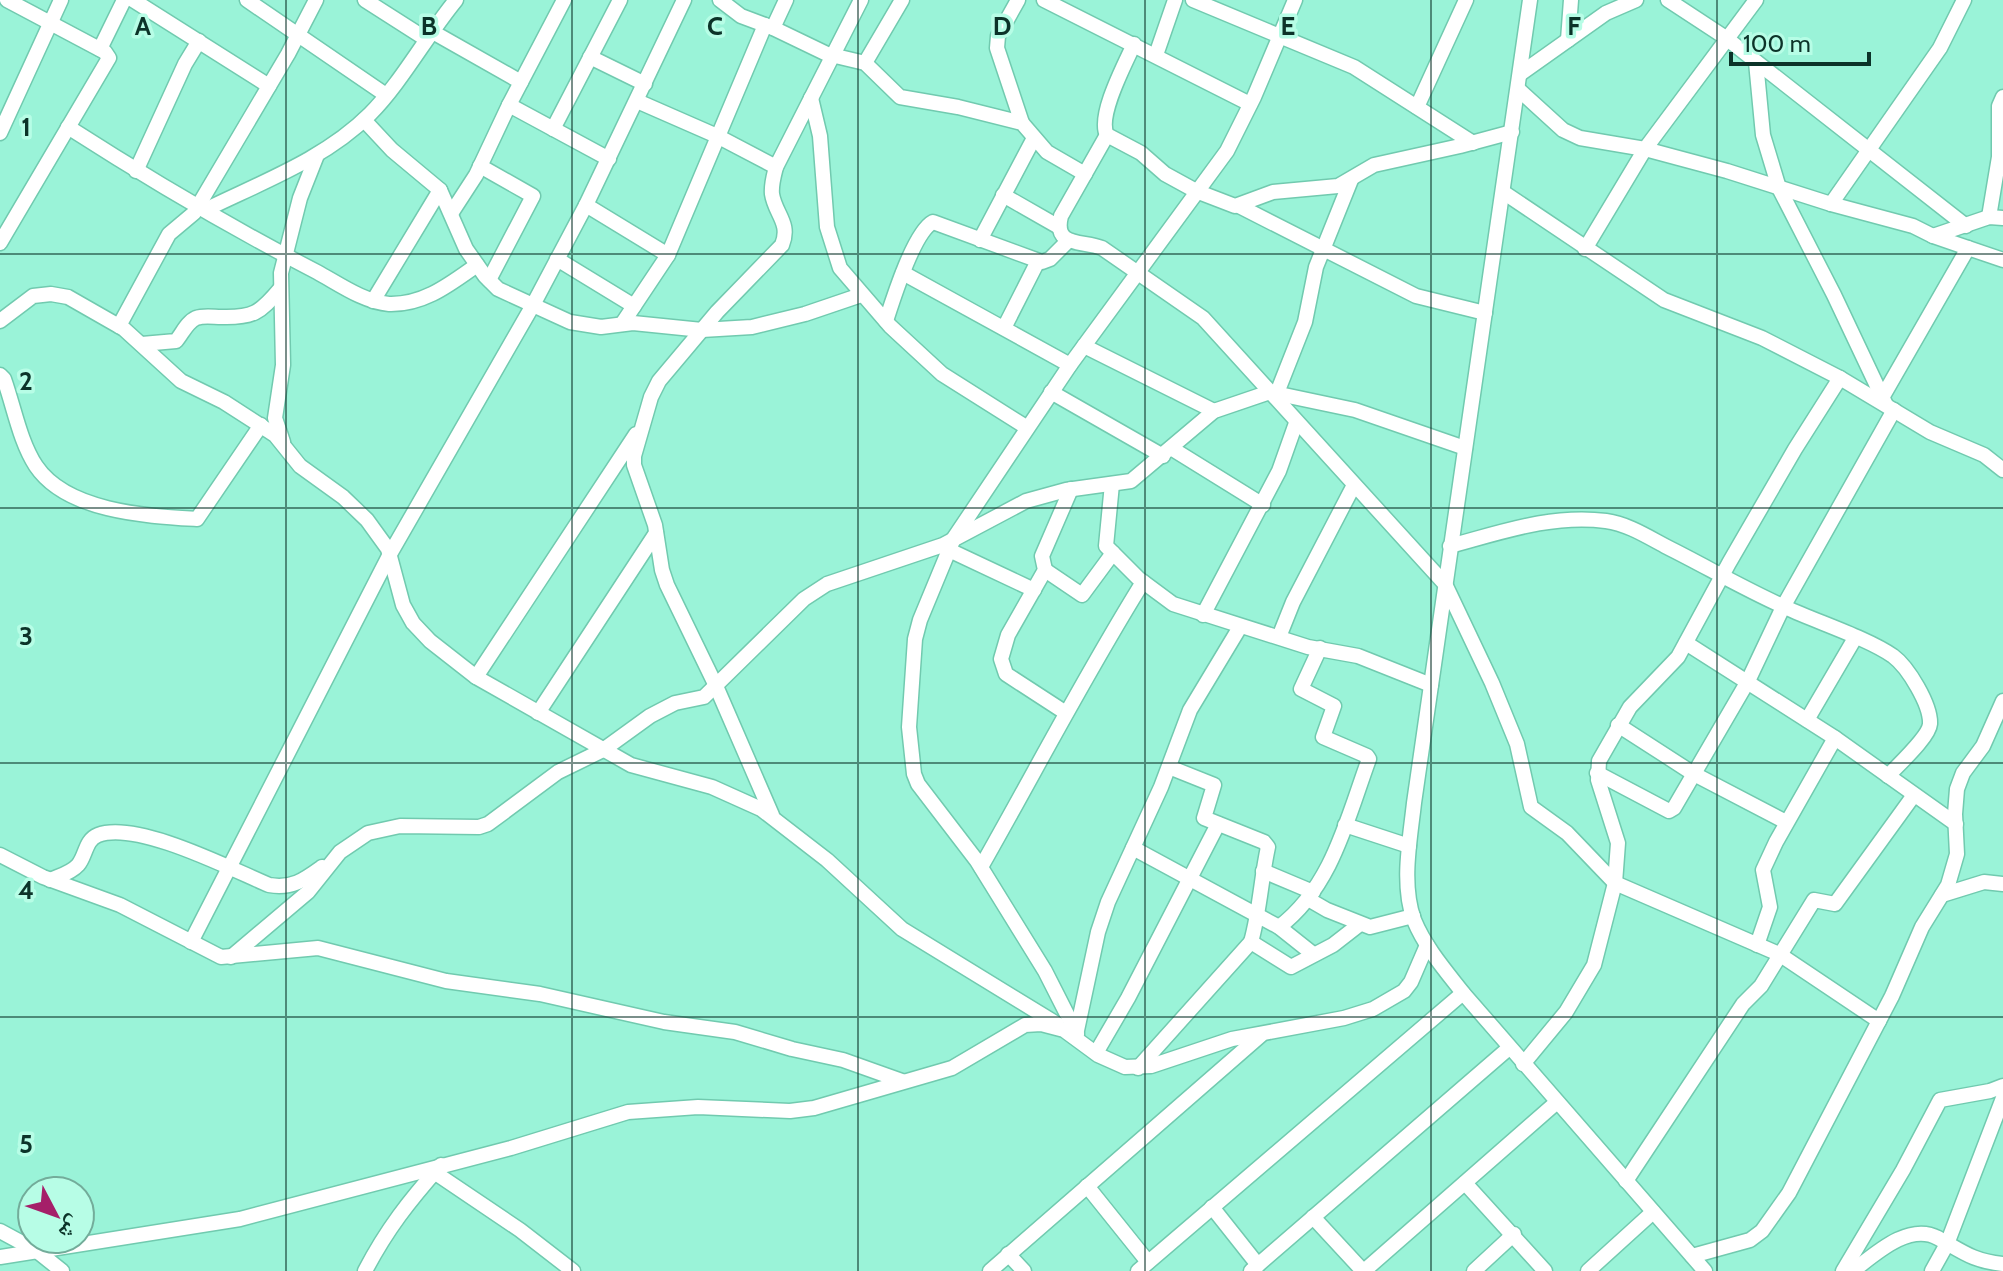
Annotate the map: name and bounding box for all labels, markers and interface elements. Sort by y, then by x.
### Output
text: A [135,10,152,42]
text: B [421,10,437,42]
text: C [707,10,723,42]
text: D [993,10,1011,42]
text: E [1281,10,1295,42]
text: F [1567,10,1581,42]
scale bar [1731,16,1869,66]
text: 100 m [1743,29,1811,58]
text: 1 [21,111,31,143]
text: 2 [19,365,33,397]
text: 3 [19,620,33,652]
text: 4 [18,874,34,906]
text: 5 [19,1128,33,1160]
north arrow [16,1175,96,1255]
text: ش [53,1210,89,1245]

